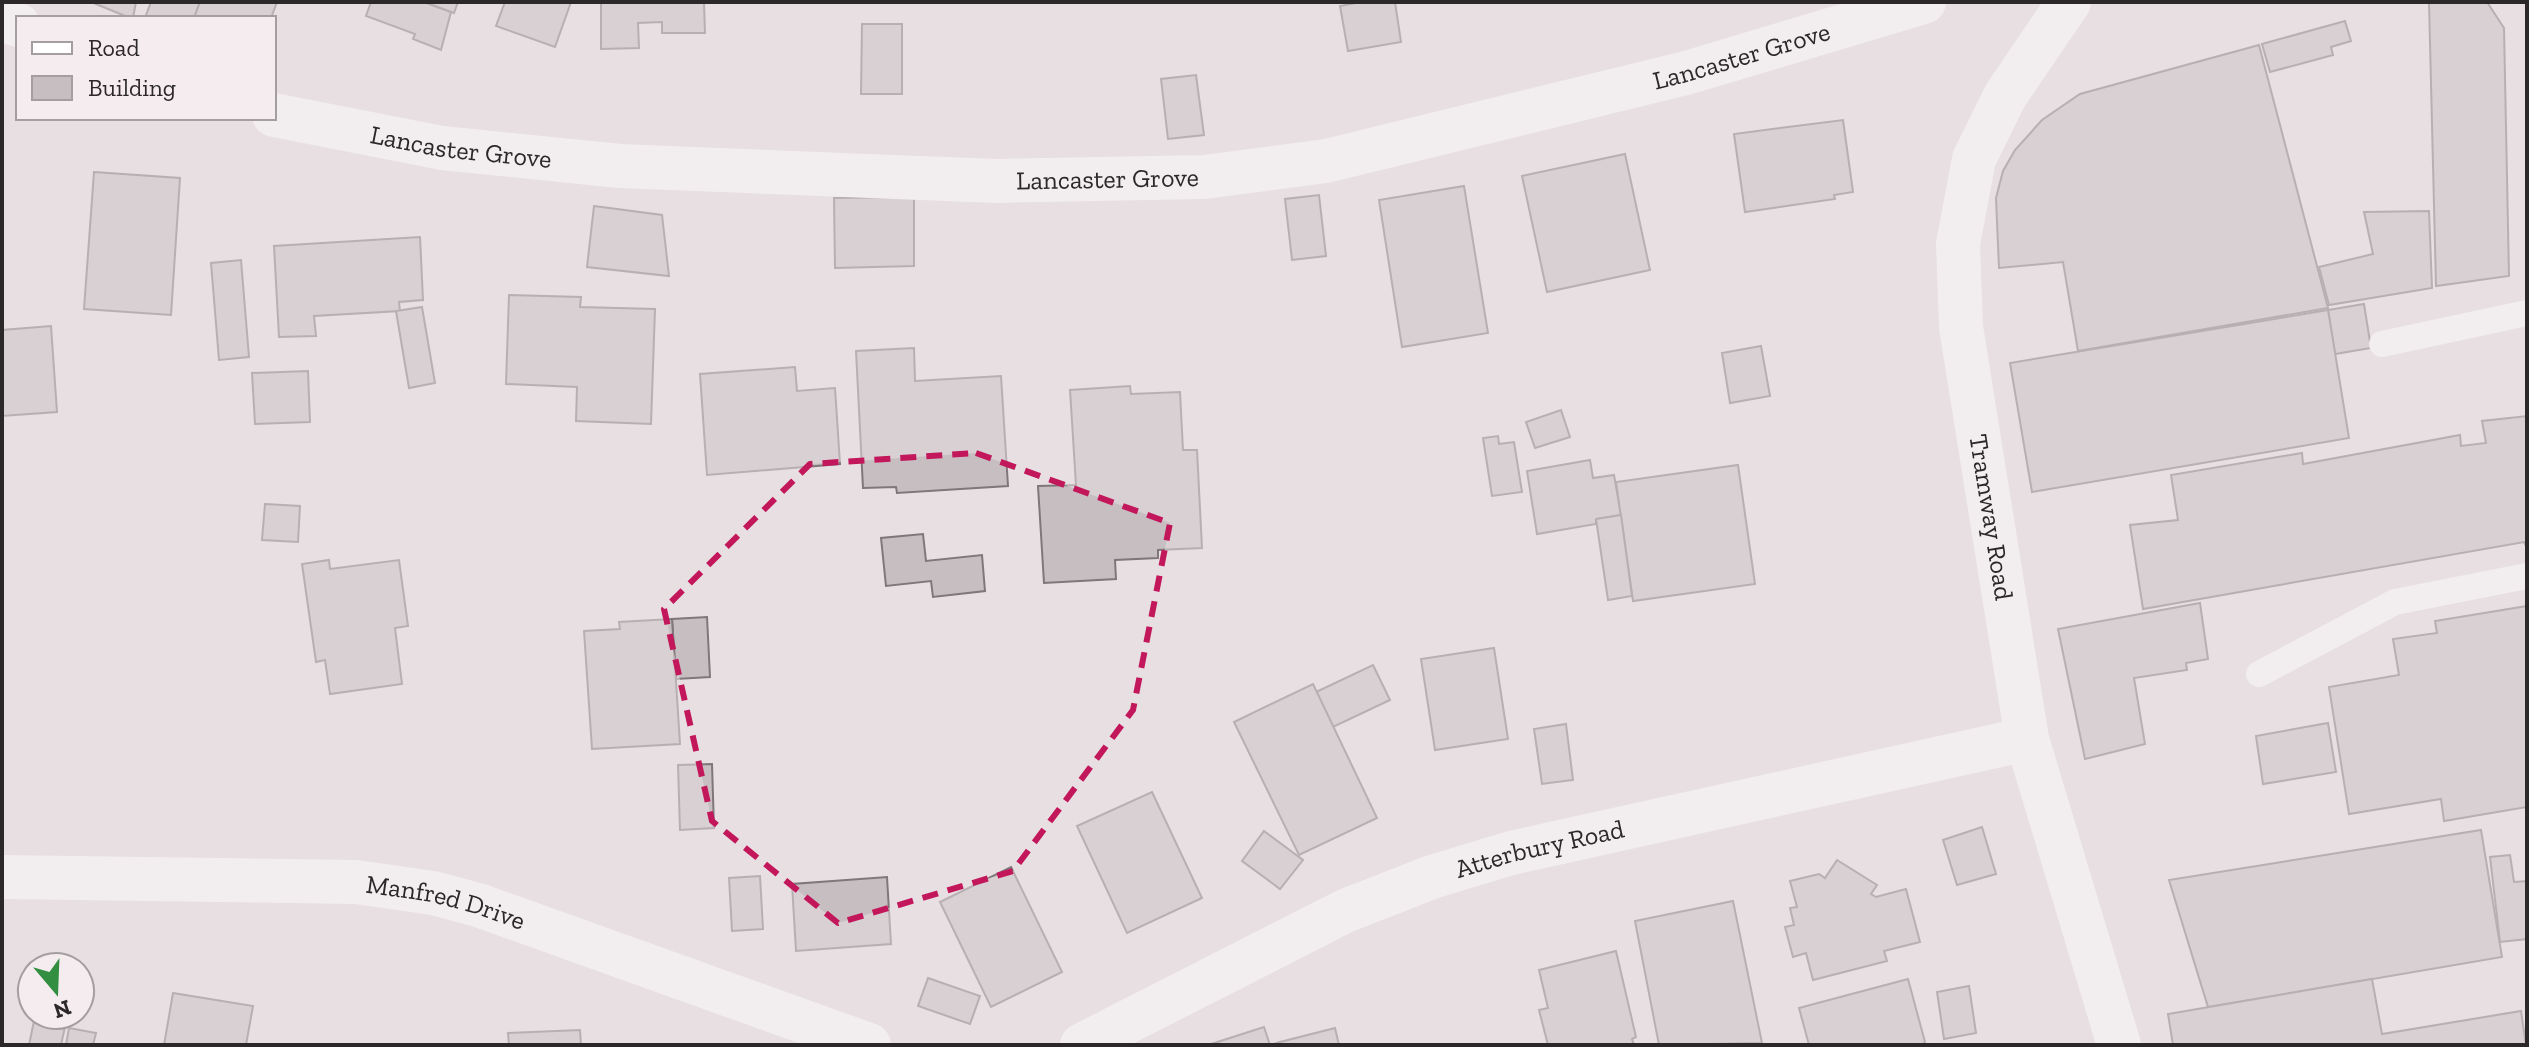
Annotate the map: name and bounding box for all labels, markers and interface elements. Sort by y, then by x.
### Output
street label: Lancaster Grove [1650,15,1834,96]
legend [16,16,276,120]
text: Road [88,33,140,62]
text: Building [88,73,176,102]
street label: Lancaster Grove [368,118,553,175]
street label: Lancaster Grove [1016,161,1199,197]
street label: Tramway Road [1962,432,2021,602]
street label: Atterbury Road [1451,812,1627,885]
street label: Manfred Drive [364,868,530,937]
north arrow [16,951,96,1031]
text: N [50,994,75,1025]

